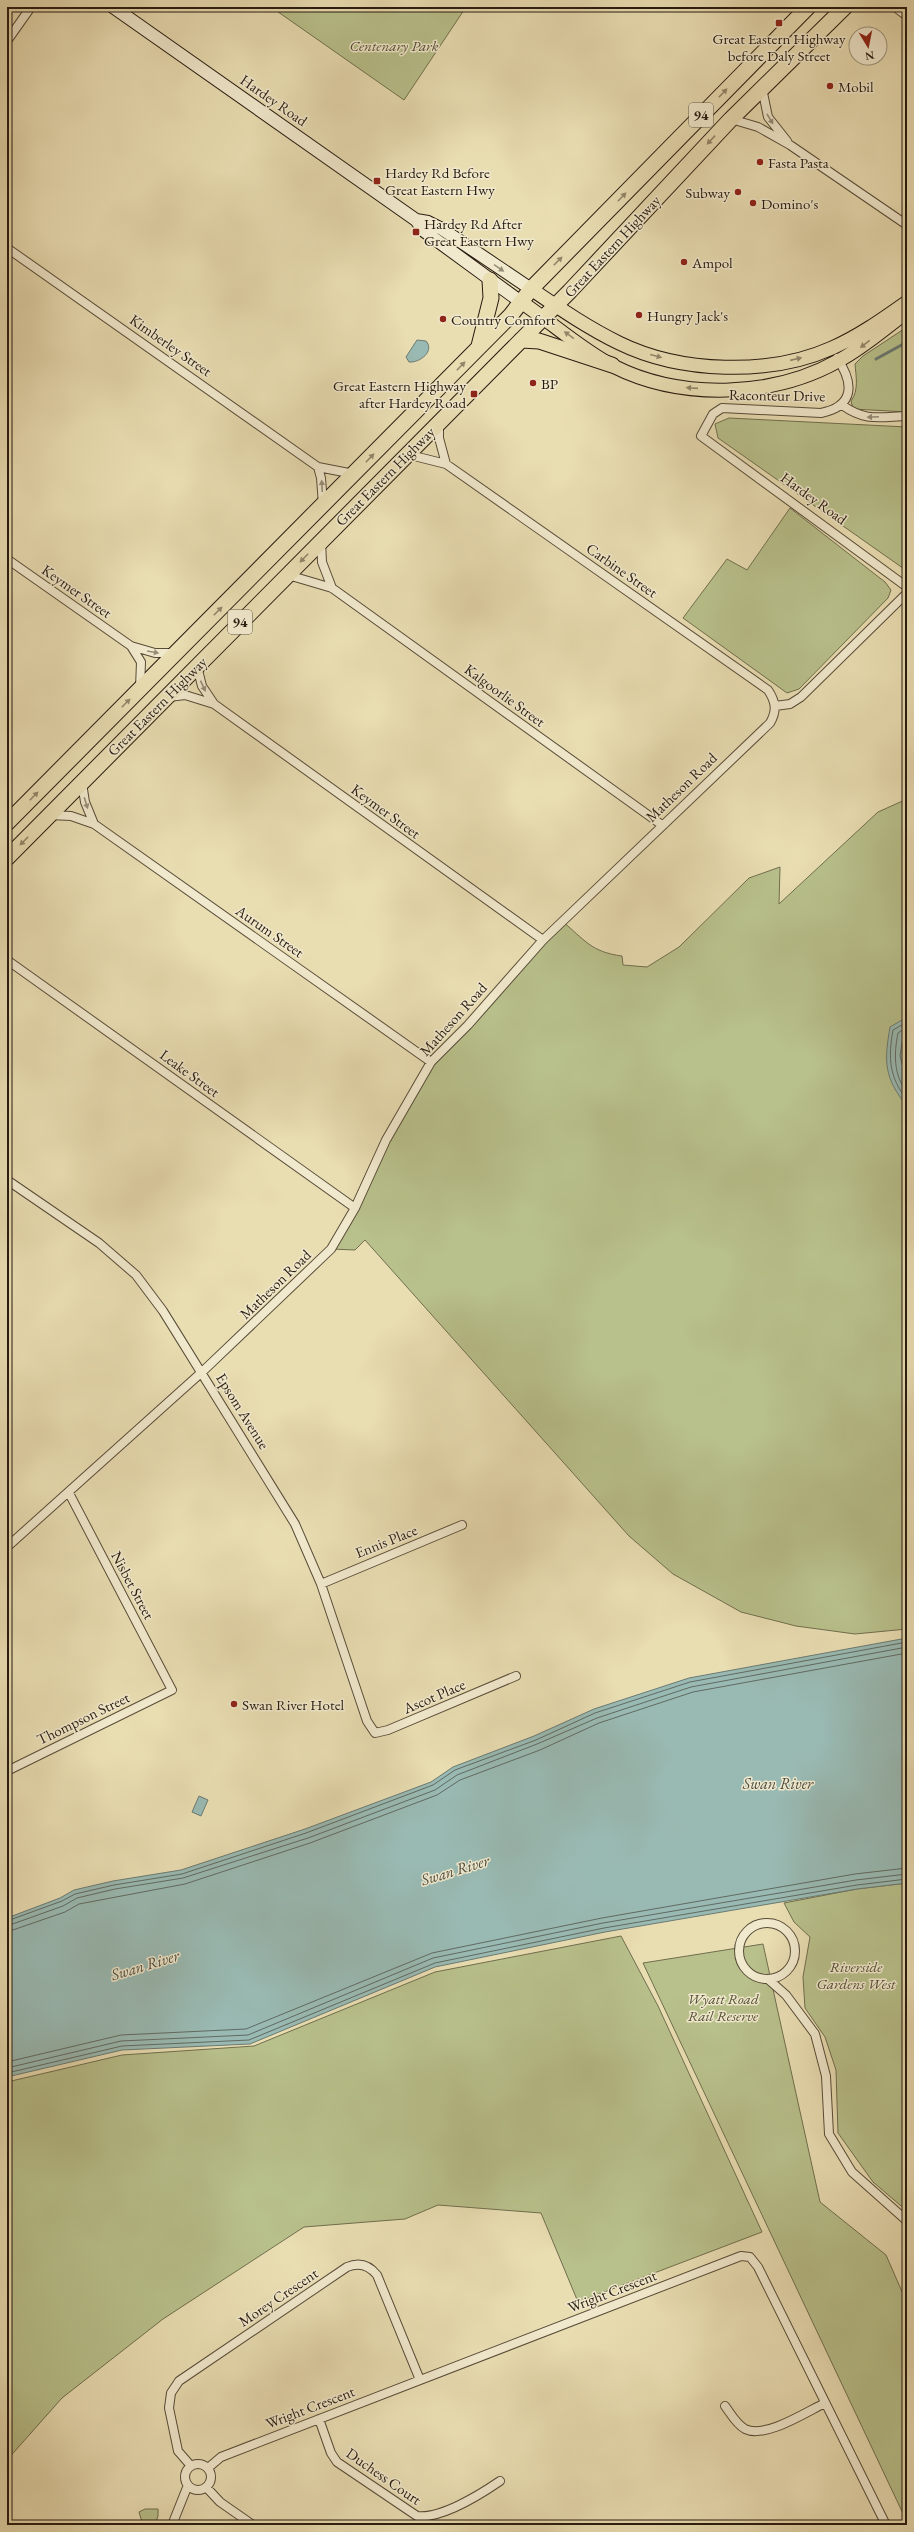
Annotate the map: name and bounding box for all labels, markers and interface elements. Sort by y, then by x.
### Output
marker: Great Eastern Highway before Daly Street [774,18,784,28]
north arrow [848,26,888,66]
place label: Great Eastern Highway before Daly Street [712,29,846,65]
park label: Centenary Park [349,36,439,55]
text: N [864,48,875,64]
street label: Hardey Road [237,70,312,130]
place label: Mobil [838,77,874,96]
marker: Mobil [825,81,835,91]
one-way arrow [718,88,728,98]
road number: 94 [689,103,713,127]
one-way arrow [767,113,774,125]
one-way arrow [707,135,716,145]
place label: Fasta Pasta [768,153,829,172]
marker: Fasta Pasta [755,157,765,167]
place label: Hardey Rd Before Great Eastern Hwy [385,163,495,199]
marker: Hardey Rd Before Great Eastern Hwy [372,176,382,186]
place label: Subway [685,183,730,202]
marker: Subway [733,187,743,197]
street label: Great Eastern Highway [560,191,665,301]
one-way arrow [618,192,627,202]
place label: Domino's [761,194,818,213]
marker: Domino's [748,198,758,208]
place label: Hardey Rd After Great Eastern Hwy [424,214,534,250]
marker: Hardey Rd After Great Eastern Hwy [411,227,421,237]
place label: Ampol [691,253,733,272]
one-way arrow [553,256,563,266]
marker: Ampol [679,257,689,267]
one-way arrow [494,264,504,272]
place label: Hungry Jack's [647,306,728,325]
street label: Kimberley Street [126,310,216,381]
place label: Country Comfort [451,310,556,329]
marker: Hungry Jack's [634,310,644,320]
marker: Country Comfort [438,314,448,324]
one-way arrow [564,331,574,339]
one-way arrow [859,339,870,348]
one-way arrow [651,353,663,359]
one-way arrow [790,356,802,362]
one-way arrow [456,361,466,371]
place label: BP [541,374,558,393]
place label: Great Eastern Highway after Hardey Road [333,376,466,412]
marker: BP [528,378,538,388]
one-way arrow [686,385,698,392]
street label: Raconteur Drive [729,385,825,405]
marker: Great Eastern Highway after Hardey Road [469,389,479,399]
one-way arrow [866,414,879,420]
street label: Great Eastern Highway [331,422,439,530]
one-way arrow [365,453,375,463]
street label: Hardey Road [777,468,851,529]
one-way arrow [318,480,325,492]
street label: Carbine Street [583,538,662,602]
one-way arrow [299,553,308,563]
street label: Keymer Street [38,560,116,622]
one-way arrow [213,606,223,616]
road number: 94 [228,610,252,634]
one-way arrow [147,649,159,655]
street label: Great Eastern Highway [103,652,211,760]
street label: Kalgoorlie Street [461,659,549,731]
one-way arrow [200,680,206,692]
one-way arrow [121,698,131,708]
street label: Matheson Road [641,748,721,826]
street label: Keymer Street [348,779,425,843]
one-way arrow [29,791,39,801]
one-way arrow [83,798,89,810]
one-way arrow [19,836,29,846]
street label: Aurum Street [231,900,308,962]
street label: Matheson Road [415,978,491,1060]
street label: Leake Street [156,1045,224,1101]
street label: Matheson Road [235,1245,315,1323]
street label: Epsom Avenue [212,1369,274,1453]
street label: Ennis Place [352,1520,420,1562]
street label: Nisbet Street [107,1548,159,1623]
street label: Ascot Place [399,1674,468,1718]
street label: Thompson Street [34,1687,133,1749]
place label: Swan River Hotel [242,1695,344,1714]
marker: Swan River Hotel [229,1699,239,1709]
water label: Swan River [742,1773,814,1794]
water label: Swan River [417,1849,493,1891]
water label: Swan River [107,1944,183,1986]
park label: Riverside Gardens West [817,1957,896,1993]
park label: Wyatt Road Rail Reserve [687,1989,759,2025]
street label: Morey Crescent [235,2263,322,2331]
street label: Wright Crescent [565,2265,659,2317]
street label: Wright Crescent [263,2381,357,2433]
street label: Duchess Court [343,2443,425,2509]

